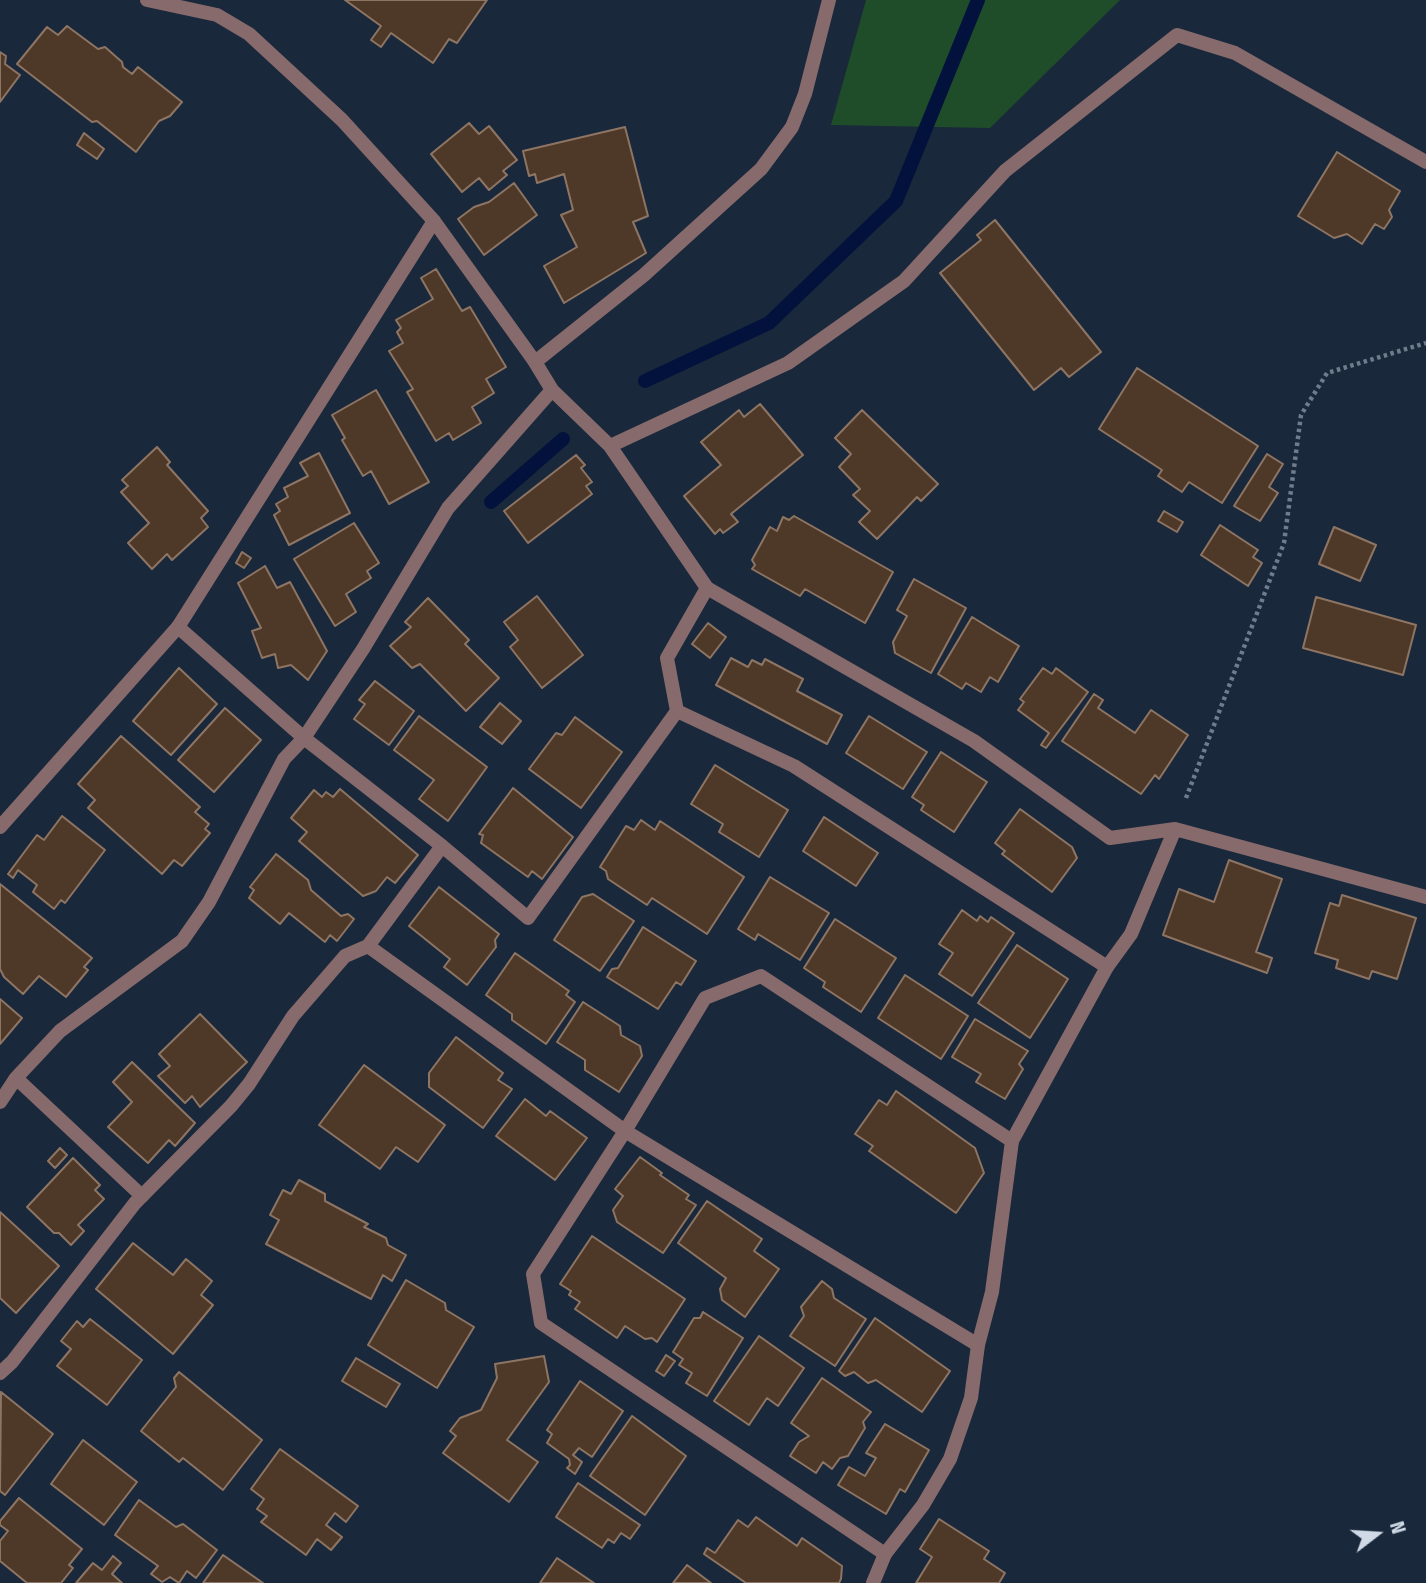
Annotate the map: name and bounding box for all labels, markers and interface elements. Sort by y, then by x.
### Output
north arrow [1342,1499,1412,1569]
text: N [1385,1519,1410,1537]

